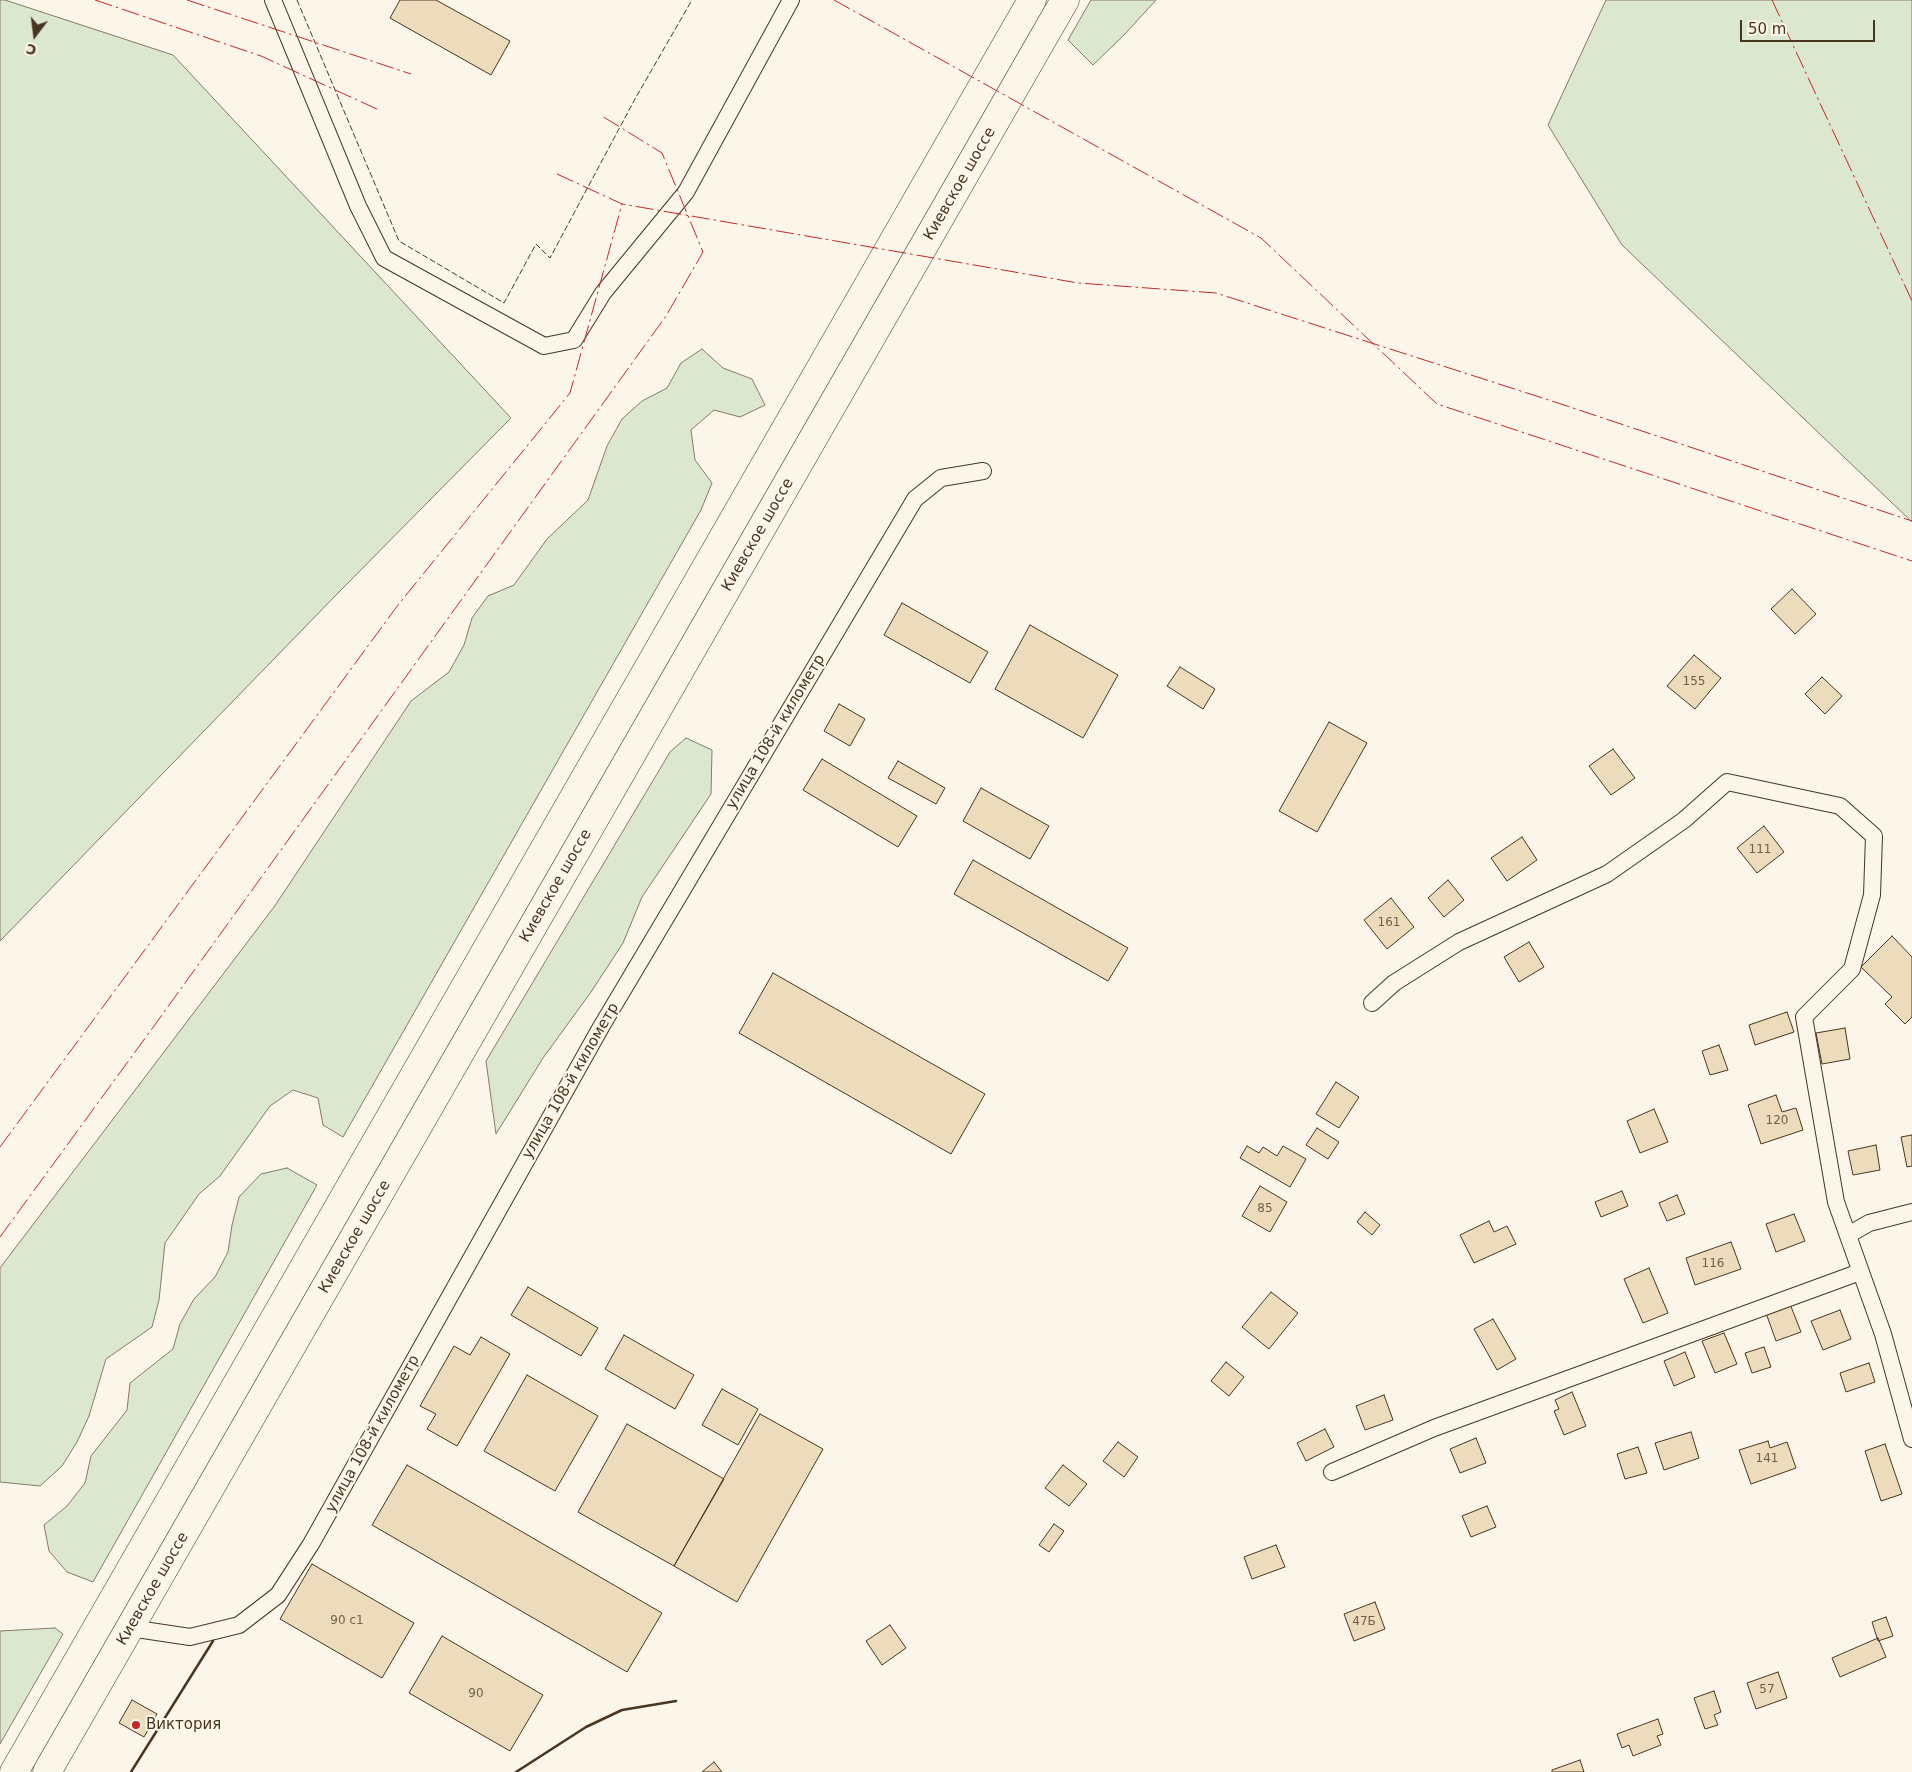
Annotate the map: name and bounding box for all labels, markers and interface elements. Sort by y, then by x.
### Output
north arrow [10,10,60,60]
scale bar [1742,10,1877,42]
text: 50 m [1748,20,1786,38]
text: С [24,40,38,59]
street label: Киевское шоссе [920,124,1000,244]
street label: Киевское шоссе [718,475,798,595]
street label: улица 108-й километр [723,651,829,813]
house number: 155 [1683,675,1705,689]
street label: Киевское шоссе [516,826,596,946]
house number: 111 [1749,843,1771,857]
house number: 161 [1378,916,1400,930]
street label: улица 108-й километр [519,1000,623,1162]
house number: 120 [1766,1114,1788,1128]
street label: Киевское шоссе [315,1177,395,1297]
house number: 85 [1257,1202,1273,1216]
house number: 116 [1702,1257,1724,1271]
street label: улица 108-й километр [322,1352,424,1516]
house number: 141 [1756,1452,1778,1466]
street label: Киевское шоссе [113,1529,193,1649]
house number: 90 с1 [330,1614,364,1628]
house number: 47Б [1352,1615,1376,1629]
house number: 57 [1759,1683,1775,1697]
house number: 90 [468,1687,484,1701]
place label: Виктория [146,1716,221,1734]
marker: Виктория [130,1719,142,1731]

